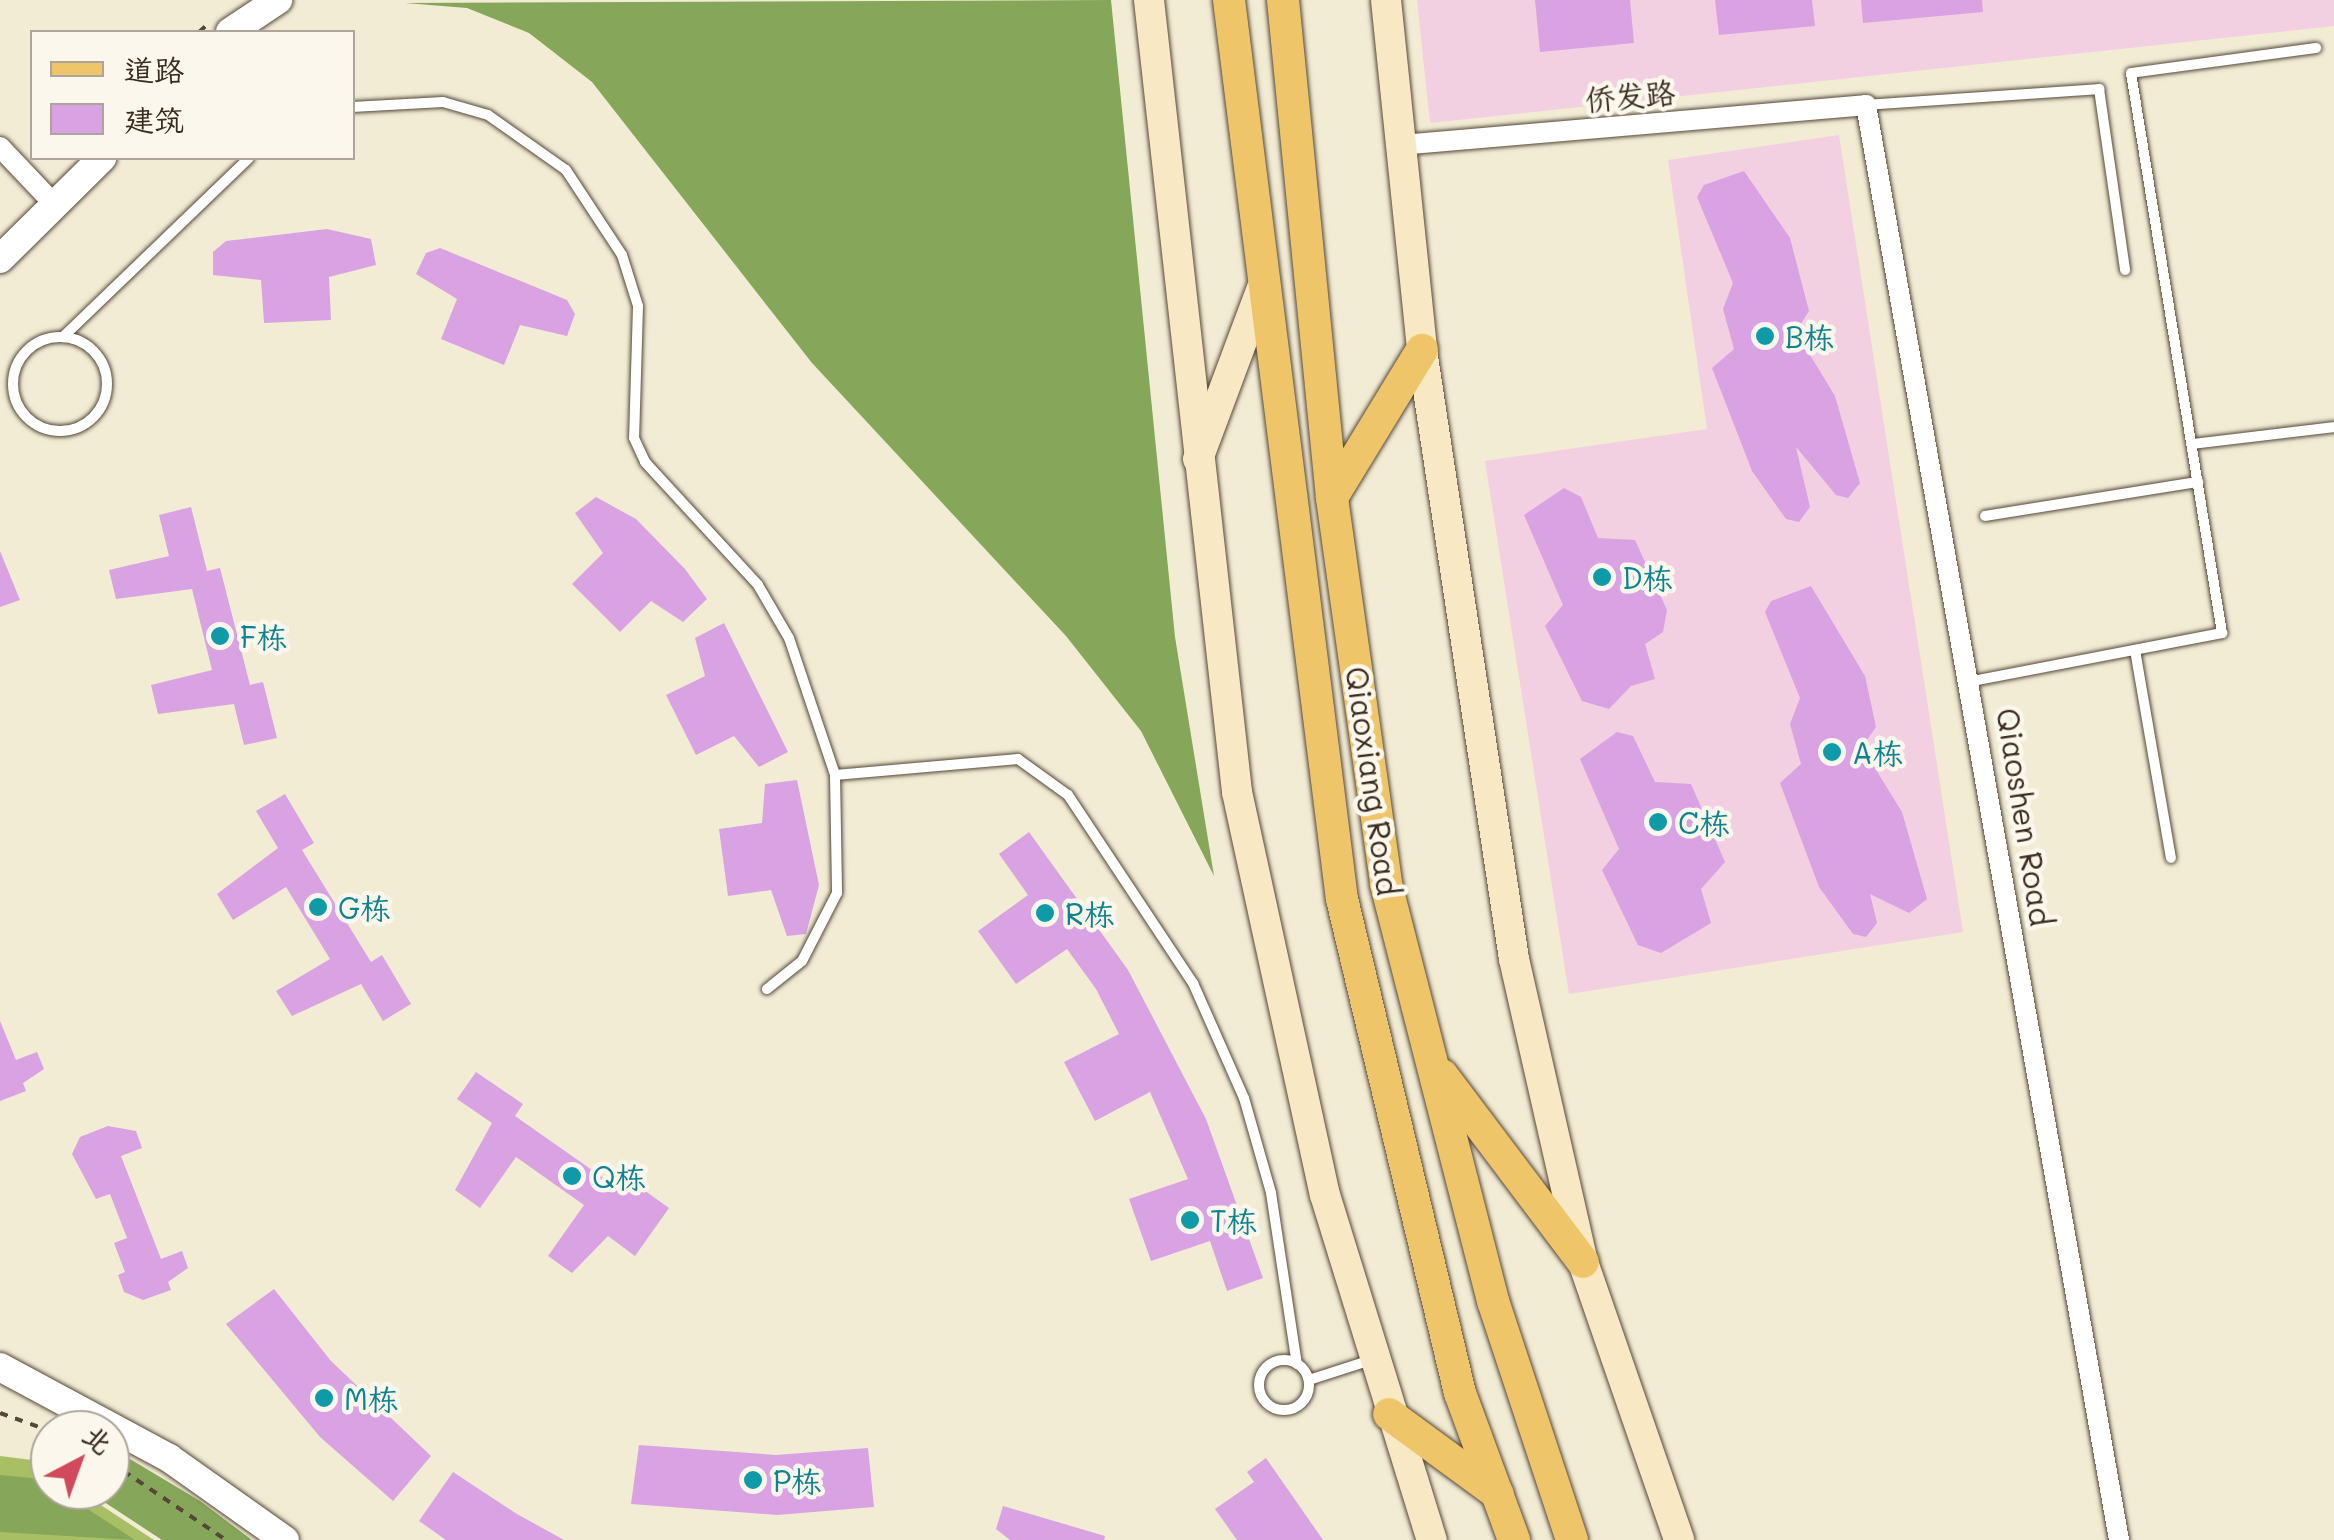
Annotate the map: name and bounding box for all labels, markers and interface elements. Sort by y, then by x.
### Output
legend [30,30,355,160]
text: 道路 [124,49,184,89]
street label: 侨发路 [1584,73,1676,117]
text: 建筑 [124,99,184,139]
place label: B栋 [1785,318,1834,354]
marker: B栋 [1754,325,1776,347]
place label: D栋 [1622,559,1673,595]
marker: D栋 [1591,566,1613,588]
place label: F栋 [240,618,287,654]
marker: F栋 [209,625,231,647]
street label: Qiaoxiang Road [1339,664,1407,898]
street label: Qiaoshen Road [1990,705,2060,929]
place label: A栋 [1852,734,1903,770]
marker: A栋 [1821,741,1843,763]
place label: C栋 [1678,804,1729,840]
marker: C栋 [1647,811,1669,833]
place label: G栋 [338,889,390,925]
place label: R栋 [1065,895,1114,931]
marker: G栋 [307,896,329,918]
marker: R栋 [1034,902,1056,924]
place label: Q栋 [592,1158,645,1194]
marker: Q栋 [561,1165,583,1187]
place label: T栋 [1210,1202,1257,1238]
marker: T栋 [1179,1209,1201,1231]
place label: M栋 [344,1380,398,1416]
marker: M栋 [313,1387,335,1409]
north arrow [30,1410,130,1510]
text: 北 [76,1416,121,1462]
place label: P栋 [773,1462,821,1498]
marker: P栋 [742,1469,764,1491]

